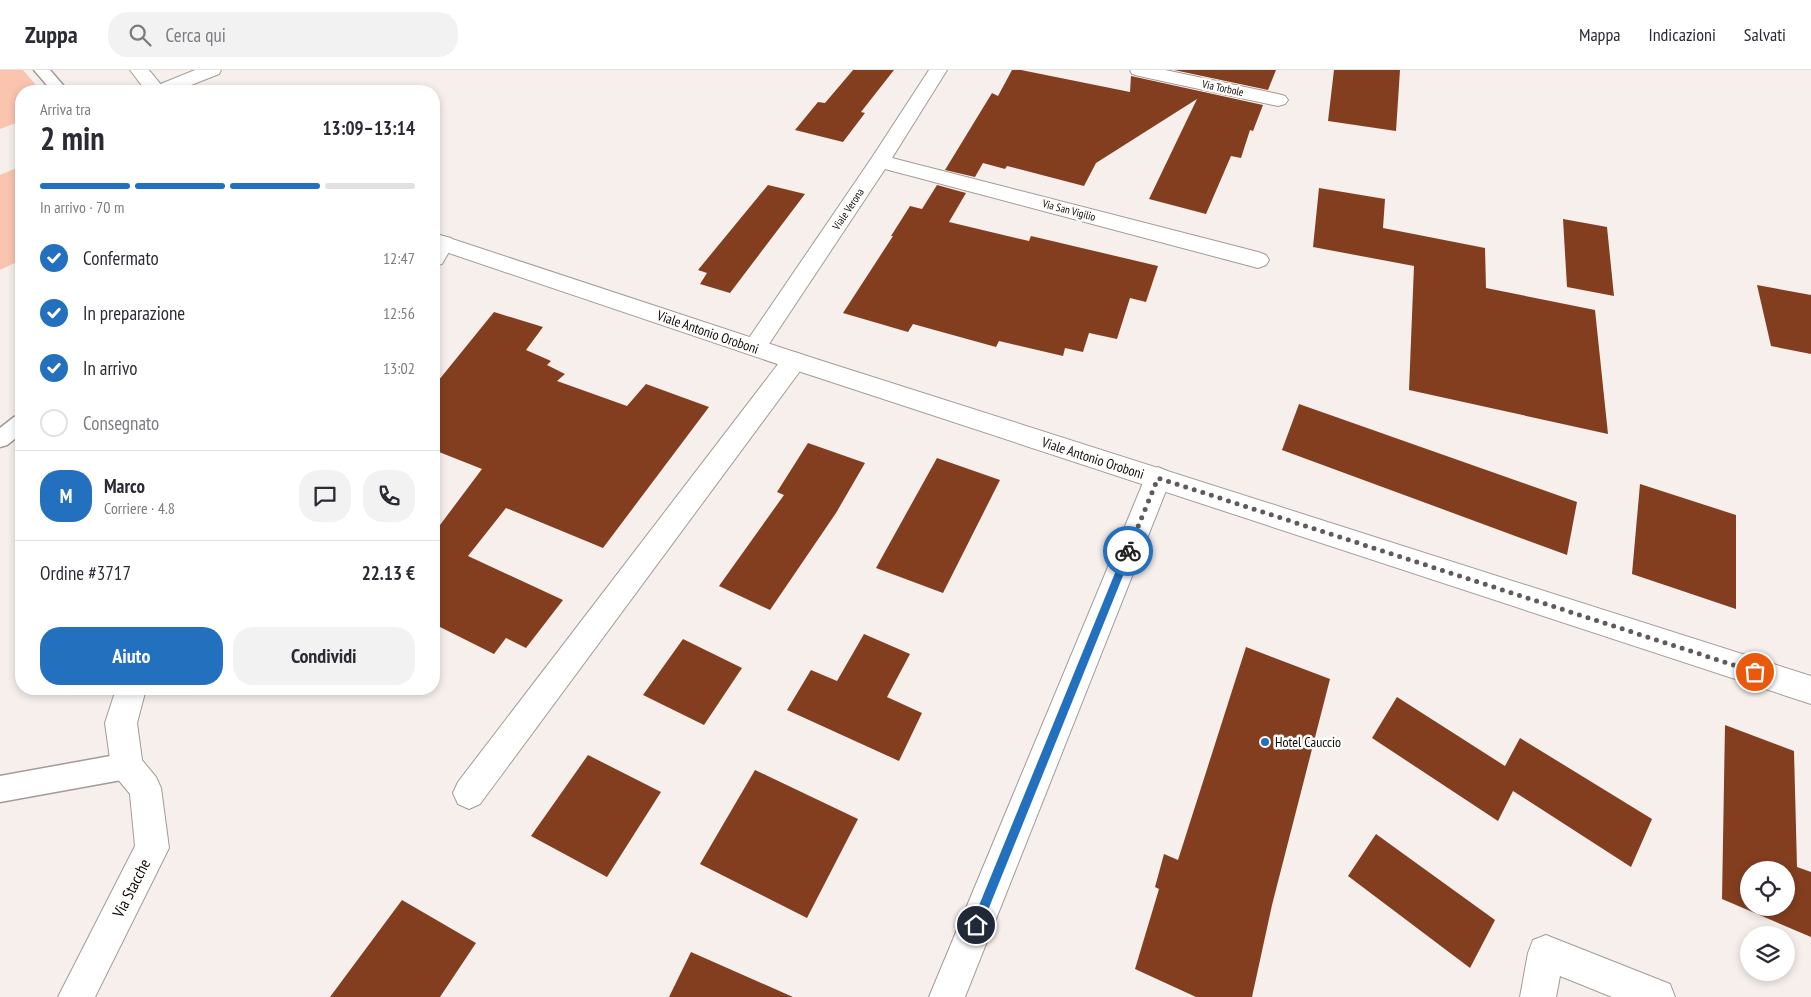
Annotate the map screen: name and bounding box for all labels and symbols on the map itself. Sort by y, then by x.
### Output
street label: Via Torbole [1200,77,1245,99]
street label: Viale Verona [828,186,867,233]
street label: Via San Vigilio [1040,196,1097,224]
street label: Viale Antonio Oroboni [654,306,761,358]
street label: Viale Antonio Oroboni [1039,433,1146,483]
courier [1103,526,1153,576]
pin [1734,651,1776,693]
place label: Hotel Cauccio [1275,733,1341,751]
marker: Hotel Cauccio [1259,736,1271,748]
street label: Via Stacche [107,855,154,922]
pin [955,904,997,946]

